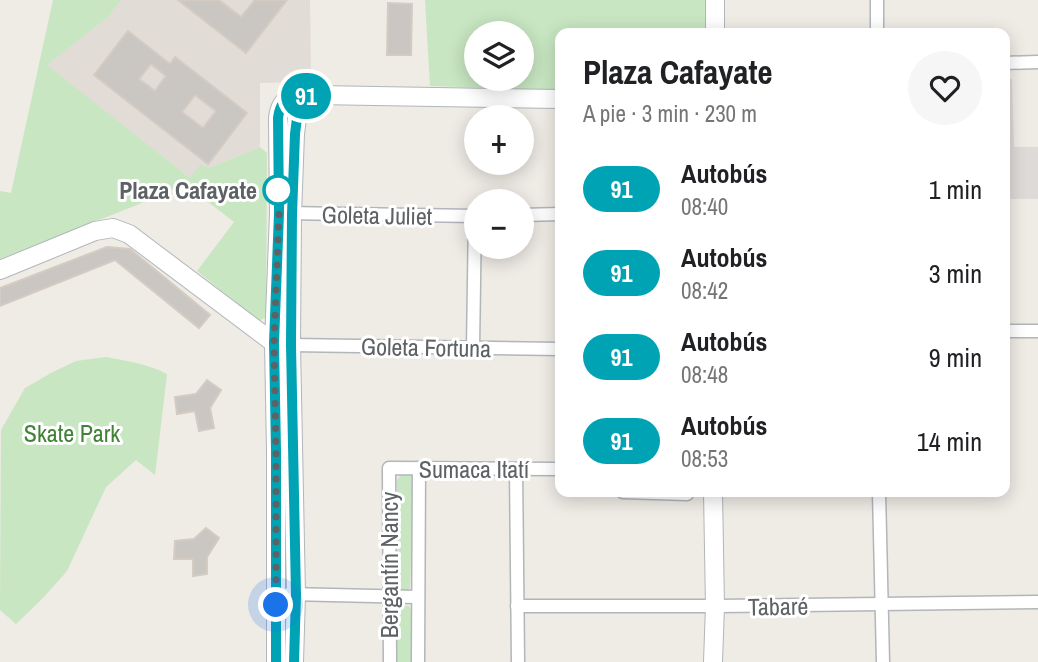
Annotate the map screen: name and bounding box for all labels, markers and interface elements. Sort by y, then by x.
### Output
map controls [464,21,534,259]
button: layers [464,21,534,91]
text: Plaza Cafayate [583,50,773,94]
button: heart [908,51,982,125]
line badge: 91 [274,73,338,119]
text: 91 [295,80,317,112]
text: A pie · 3 min · 230 m [583,98,757,129]
button: + [464,105,534,175]
text: Autobús [681,156,767,191]
text: 1 min [929,172,982,207]
text: 91 [611,173,632,205]
place label: Plaza Cafayate [119,174,257,206]
marker: Plaza Cafayate [263,175,293,205]
button: − [464,189,534,259]
text: 08:40 [681,191,728,222]
street label: Goleta Juliet [321,198,433,232]
text: Autobús [681,240,767,275]
text: 3 min [929,256,982,291]
text: 91 [611,257,632,289]
text: 08:42 [681,275,728,306]
text: Autobús [681,324,767,359]
street label: Goleta Fortuna [361,330,491,364]
text: 9 min [929,340,982,375]
text: 91 [611,341,632,373]
text: 08:48 [681,359,728,390]
text: Autobús [681,408,767,443]
park label: Skate Park [24,417,120,449]
text: 14 min [917,424,982,459]
text: 91 [611,425,632,457]
text: 08:53 [681,443,728,474]
street label: Sumaca Itatí [419,453,530,485]
street label: Bergantín Nancy [373,492,405,638]
your location [258,587,293,622]
street label: Tabaré [747,589,809,623]

